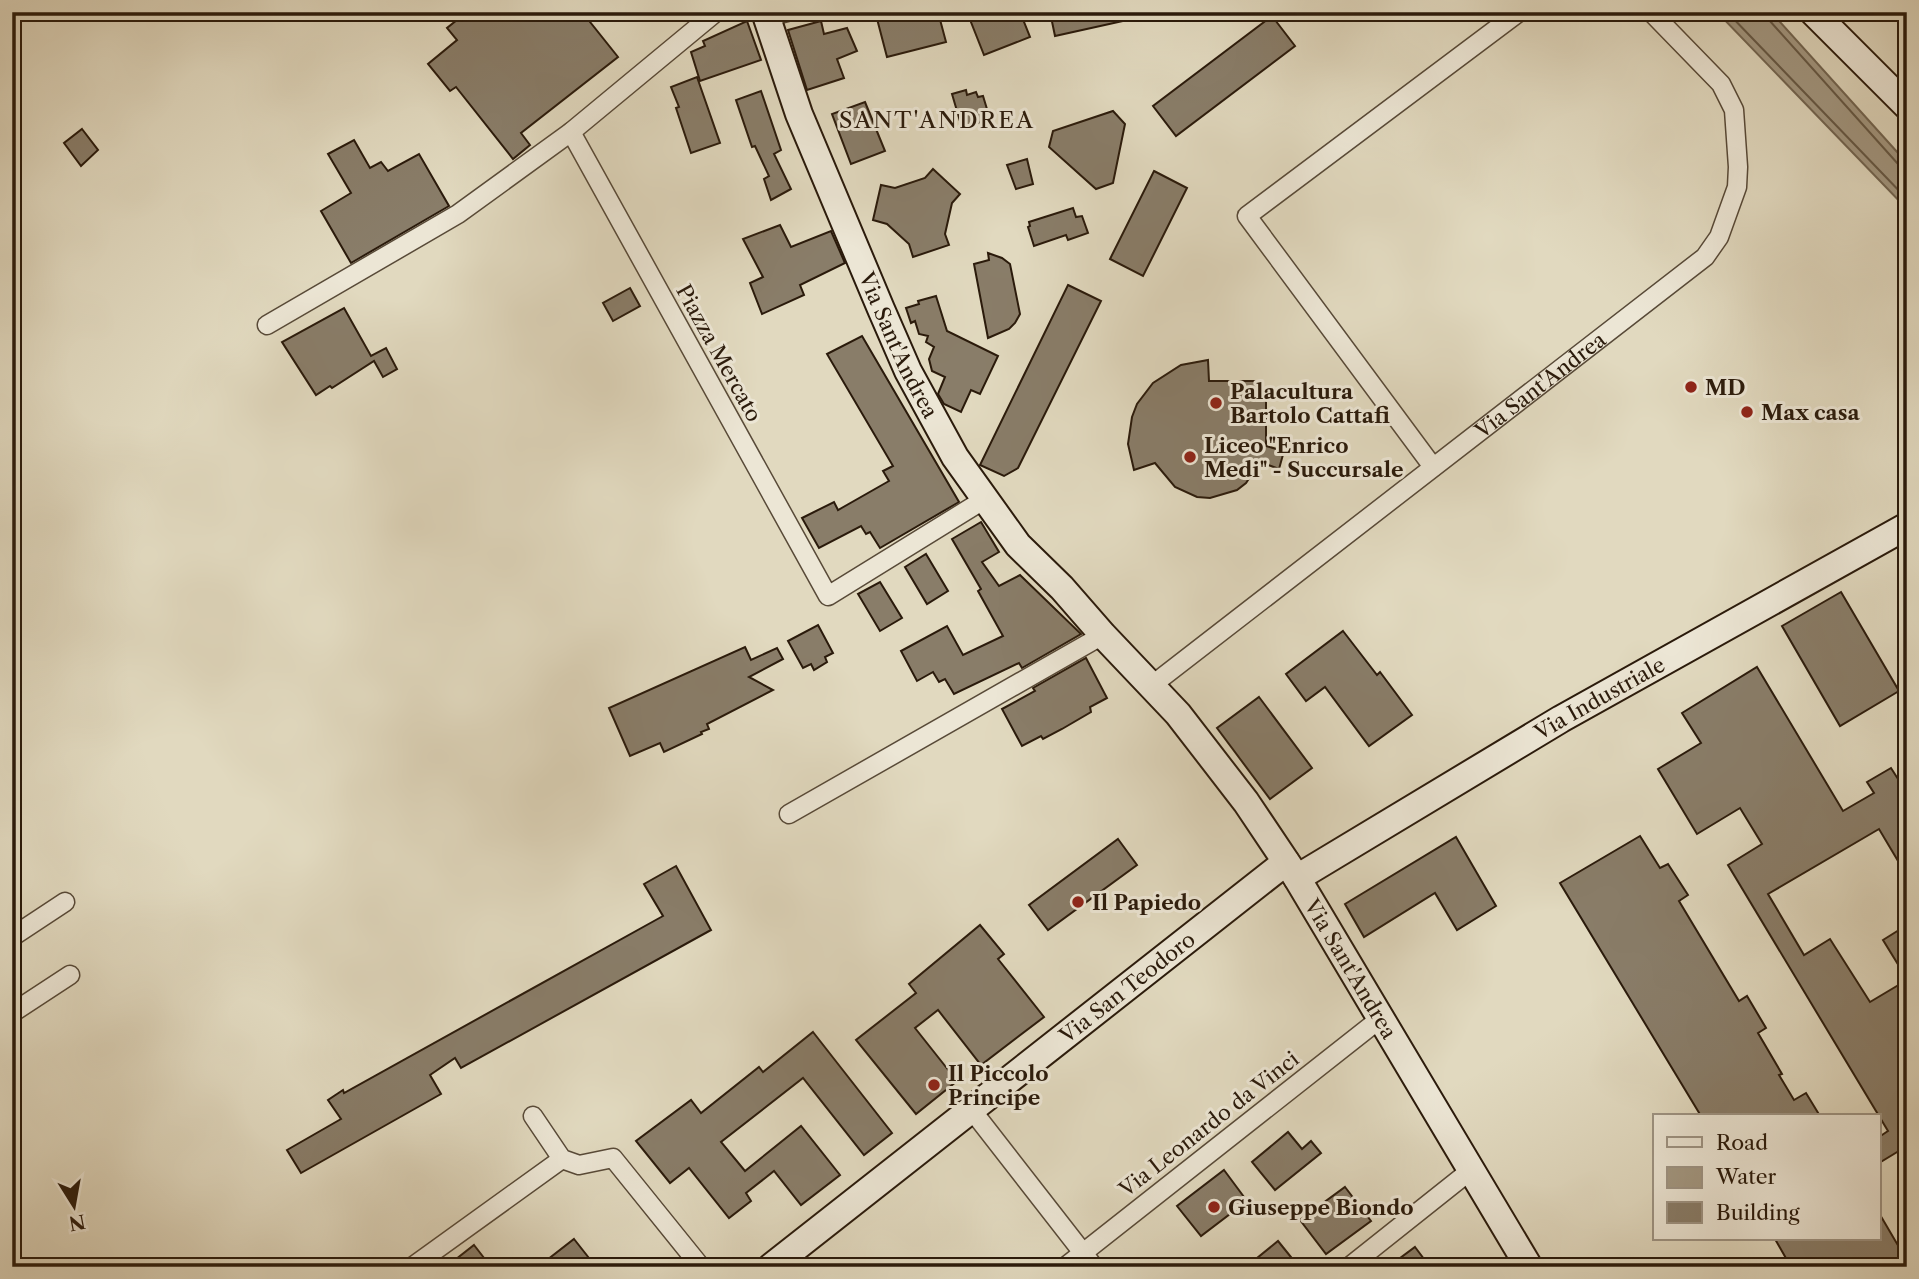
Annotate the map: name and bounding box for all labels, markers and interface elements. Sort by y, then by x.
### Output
district label: SANT'ANDREA [839,106,1035,134]
street label: Via Sant'Andrea [854,267,944,423]
street label: Piazza Mercato [671,280,767,426]
street label: Via Sant'Andrea [1469,326,1611,444]
place label: MD [1705,375,1746,400]
place label: Palacultura Bartolo Cattafi [1230,379,1390,428]
marker: MD [1683,379,1699,395]
marker: Palacultura Bartolo Cattafi [1208,395,1224,411]
place label: Max casa [1761,400,1860,425]
marker: Max casa [1739,404,1755,420]
place label: Liceo "Enrico Medi" - Succursale [1204,433,1404,482]
marker: Liceo "Enrico Medi" - Succursale [1182,449,1198,465]
street label: Via Industriale [1529,651,1669,745]
place label: Il Papiedo [1092,890,1201,915]
street label: Via Sant'Andrea [1299,893,1403,1044]
marker: Il Papiedo [1070,894,1086,910]
street label: Via San Teodoro [1054,926,1200,1049]
street label: Via Leonardo da Vinci [1113,1046,1304,1202]
place label: Il Piccolo Principe [948,1061,1049,1110]
marker: Il Piccolo Principe [926,1077,942,1093]
legend [1653,1114,1881,1240]
text: Road [1716,1130,1768,1155]
text: Water [1715,1164,1776,1189]
north arrow [38,1170,108,1240]
place label: Giuseppe Biondo [1228,1195,1414,1220]
marker: Giuseppe Biondo [1206,1199,1222,1215]
text: Building [1716,1200,1801,1225]
text: N [67,1209,87,1235]

